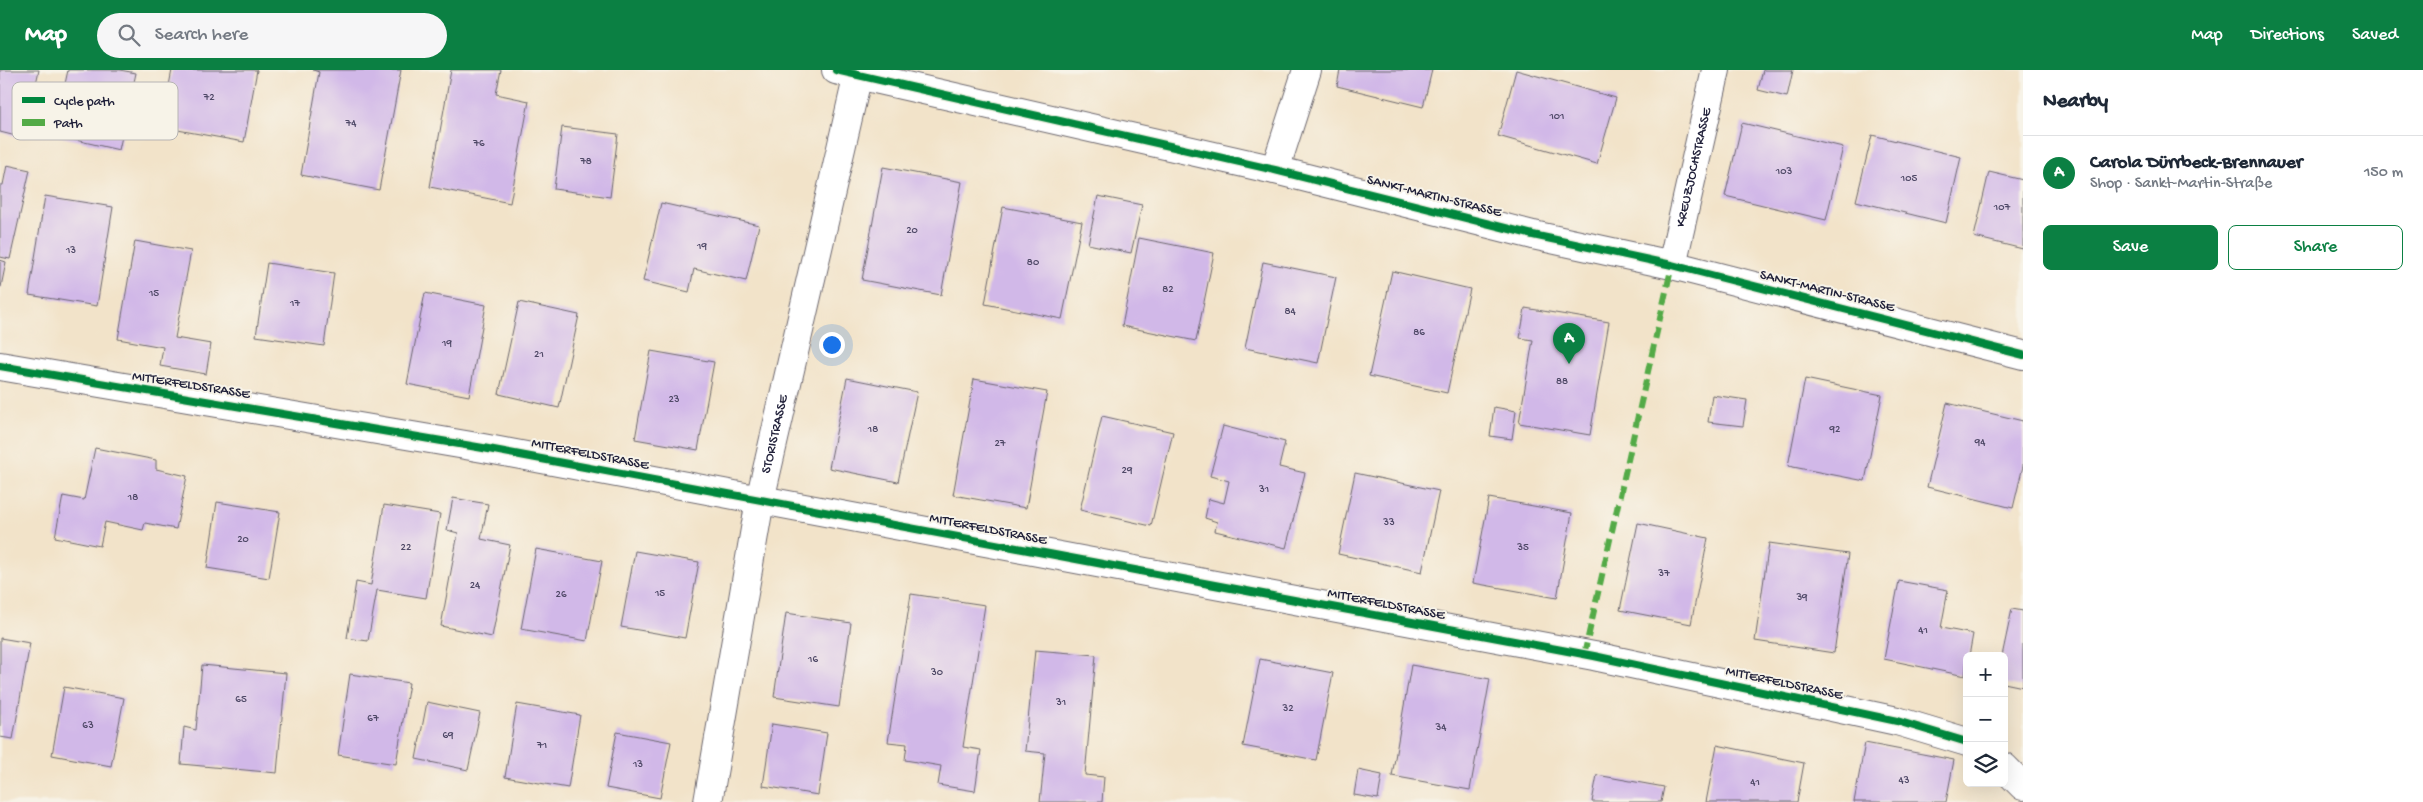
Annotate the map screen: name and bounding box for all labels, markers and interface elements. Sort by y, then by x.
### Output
search box [97,13,447,58]
text: Map [25,21,67,50]
icon: search [115,21,143,49]
text: Search here [155,24,248,47]
text: Map [2191,25,2223,46]
text: Directions [2251,25,2324,46]
text: Saved [2352,25,2398,46]
legend [12,82,178,140]
text: Nearby [2043,90,2108,115]
house number: 72 [202,92,215,104]
text: Cycle path [54,94,115,111]
street label: KREUZJOCHSTRASSE [1672,105,1716,229]
house number: 101 [1548,111,1565,123]
text: Path [53,116,83,133]
house number: 74 [345,118,357,130]
house number: 76 [472,138,485,150]
text: Carola Dürrbeck-Brennauer [2090,152,2302,175]
house number: 78 [579,156,592,168]
text: A [2054,164,2064,183]
text: 150 m [2364,164,2403,183]
house number: 103 [1775,166,1792,178]
street label: SANKT-MARTIN-STRASSE [1365,172,1504,222]
house number: 105 [1900,173,1917,185]
text: Shop · Sankt-Martin-Straße [2090,175,2272,194]
house number: 107 [1993,202,2010,214]
house number: 20 [906,225,918,237]
button: Save [2043,225,2218,270]
button: Share [2228,225,2403,270]
house number: 19 [696,241,707,253]
house number: 13 [65,245,76,257]
house number: 80 [1027,257,1039,269]
street label: SANKT-MARTIN-STRASSE [1758,267,1897,317]
house number: 82 [1162,284,1174,296]
house number: 15 [148,288,159,300]
house number: 17 [289,298,300,310]
house number: 84 [1284,306,1296,318]
pin: A [1553,323,1585,364]
house number: 86 [1413,327,1425,339]
your location [819,332,845,358]
house number: 19 [441,338,452,350]
house number: 21 [534,349,544,361]
street label: MITTERFELDSTRASSE [131,368,252,404]
house number: 88 [1556,376,1568,388]
street label: STORISTRASSE [758,392,793,475]
house number: 23 [668,394,680,406]
house number: 18 [867,424,878,436]
house number: 92 [1829,424,1841,436]
street label: MITTERFELDSTRASSE [530,435,651,475]
house number: 94 [1974,437,1986,449]
house number: 27 [994,438,1006,450]
house number: 29 [1122,465,1133,477]
house number: 31 [1258,484,1269,496]
house number: 18 [127,492,138,504]
street label: MITTERFELDSTRASSE [928,510,1049,550]
house number: 33 [1382,517,1395,529]
house number: 20 [237,534,249,546]
house number: 22 [401,542,412,554]
house number: 35 [1516,542,1529,554]
house number: 37 [1657,568,1670,580]
house number: 24 [470,580,481,592]
street label: MITTERFELDSTRASSE [1326,585,1447,625]
house number: 15 [654,588,665,600]
house number: 26 [556,589,567,601]
house number: 39 [1795,592,1808,604]
house number: 41 [1918,625,1928,637]
map controls [1963,652,2008,787]
button: + [1963,652,2008,697]
house number: 16 [807,654,818,666]
street label: MITTERFELDSTRASSE [1724,663,1845,705]
house number: 30 [930,667,943,679]
house number: 65 [235,694,247,706]
house number: 31 [1055,697,1066,709]
button: − [1963,697,2008,742]
house number: 32 [1281,703,1294,715]
house number: 67 [367,713,379,725]
house number: 63 [82,720,94,732]
house number: 34 [1435,722,1447,734]
house number: 69 [442,730,454,742]
house number: 71 [536,740,547,752]
button: layers [1963,742,2008,787]
house number: 13 [632,759,643,771]
house number: 43 [1899,775,1910,787]
house number: 41 [1750,777,1760,789]

